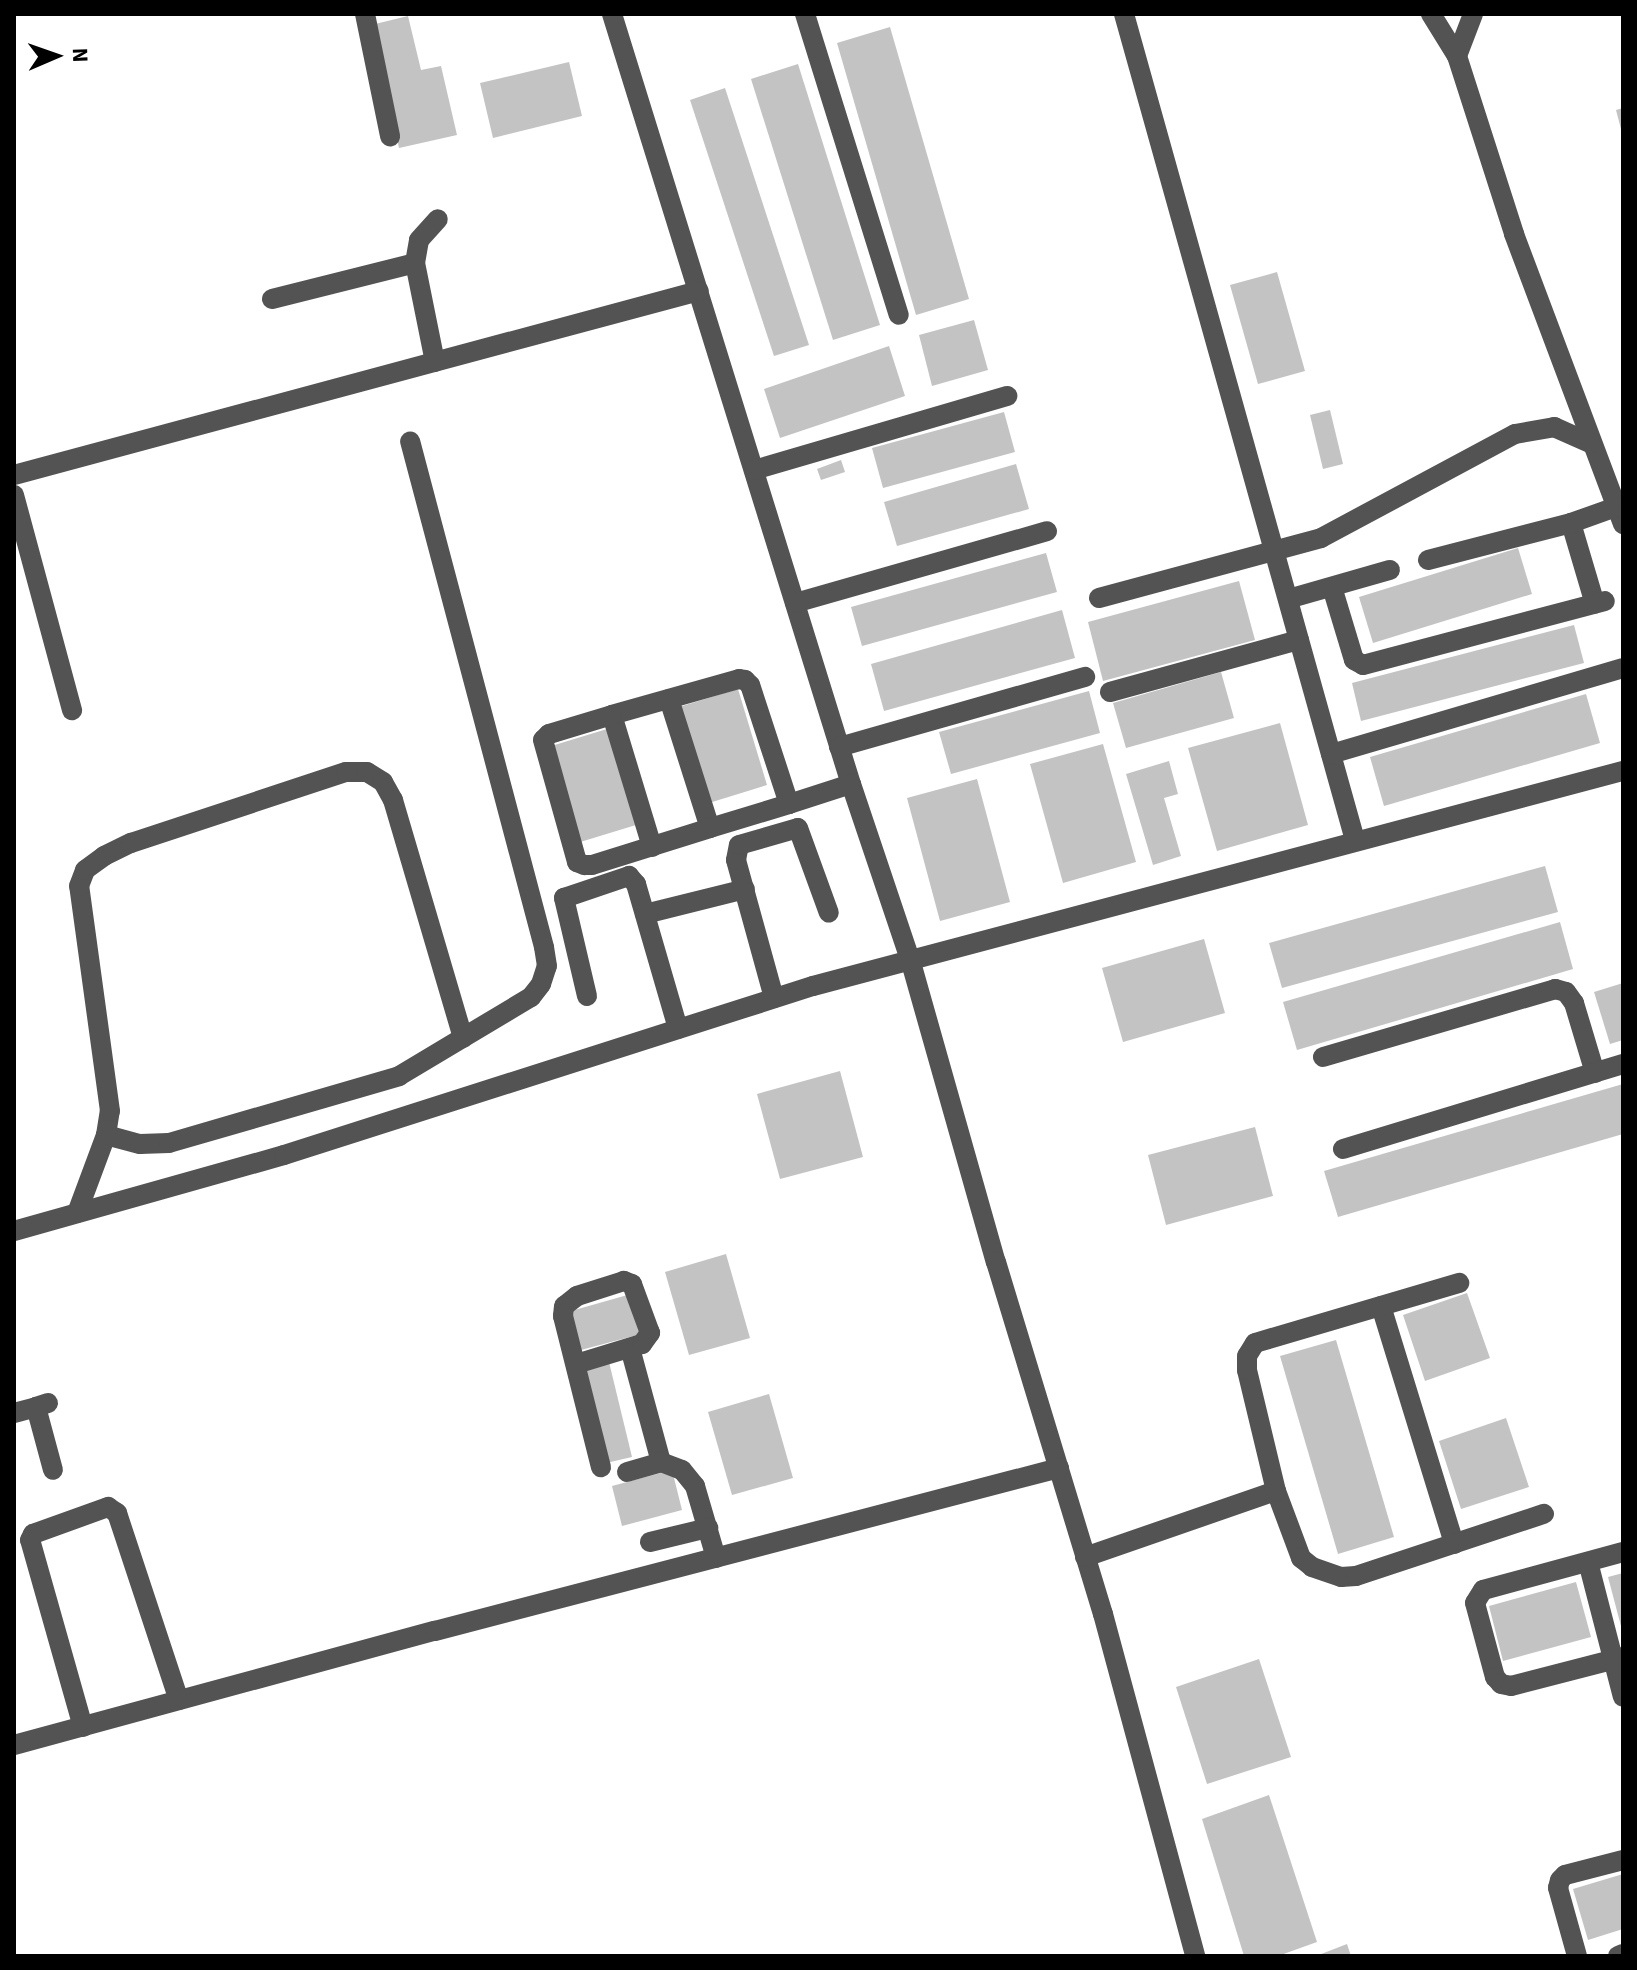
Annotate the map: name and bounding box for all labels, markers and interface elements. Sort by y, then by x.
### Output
north arrow [16,16,96,96]
text: N [64,47,96,63]

